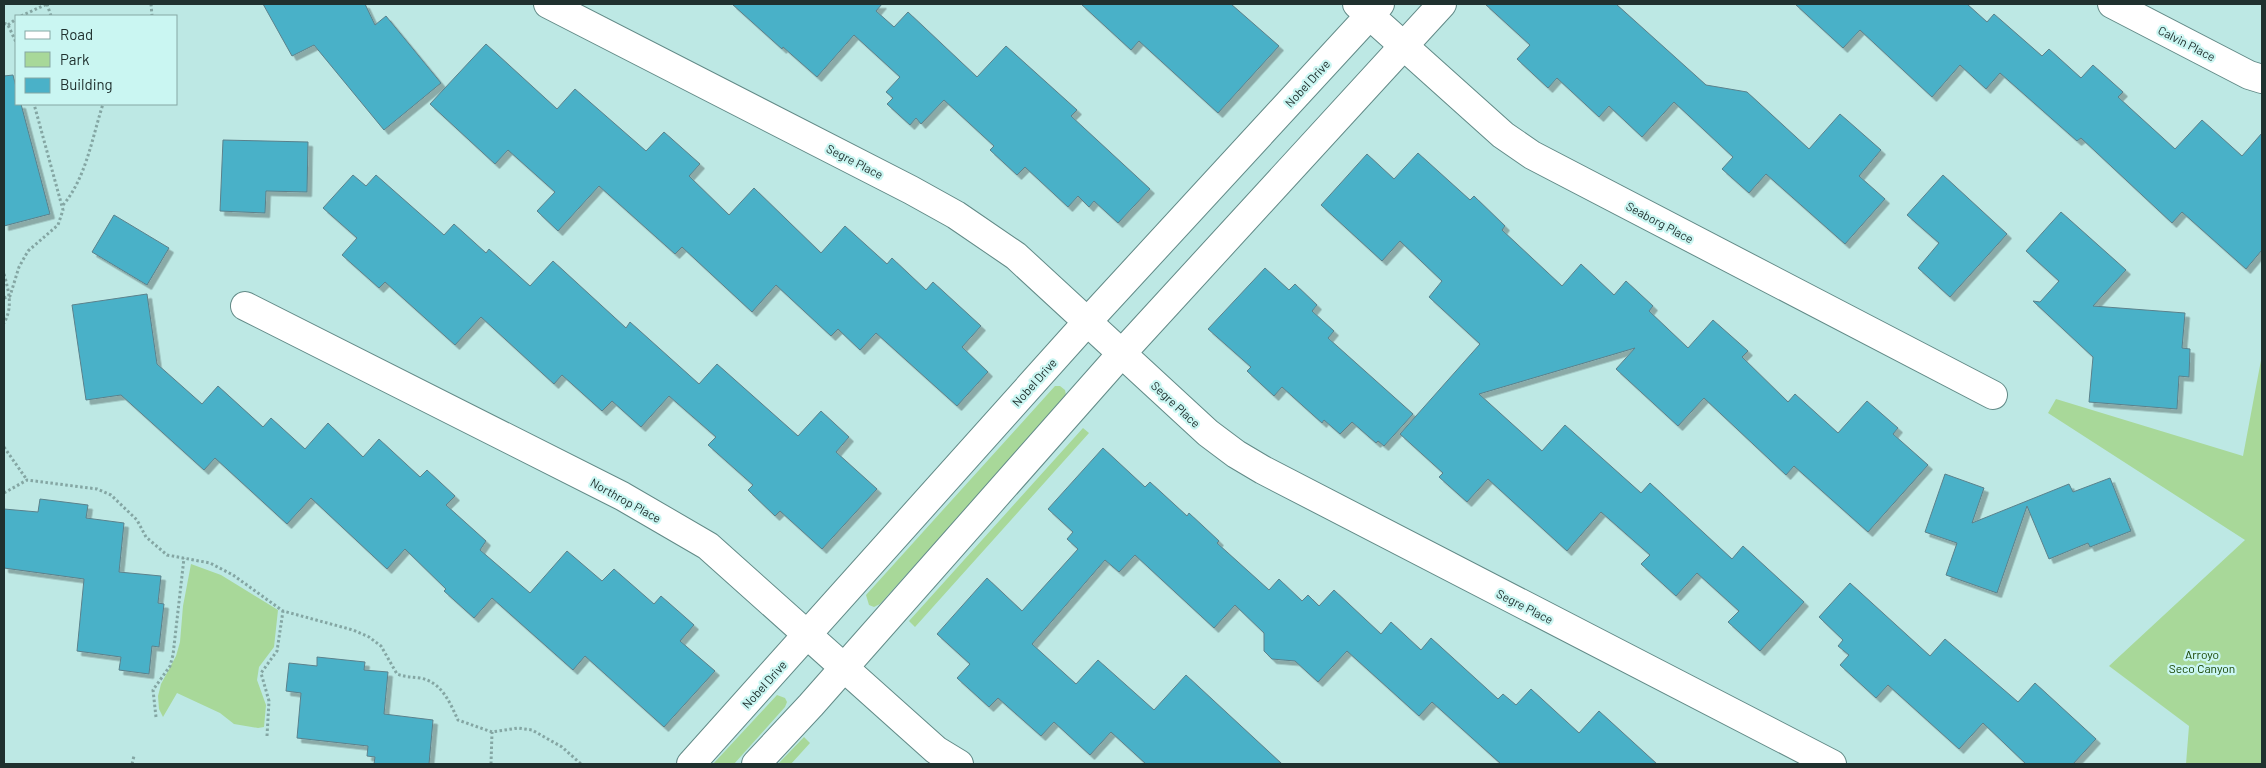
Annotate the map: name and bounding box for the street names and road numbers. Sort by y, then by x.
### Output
street label: Calvin Place [2156,23,2218,63]
street label: Nobel Drive [1282,56,1332,110]
street label: Segre Place [824,141,886,181]
street label: Seaborg Place [1624,198,1696,246]
street label: Nobel Drive [1009,355,1059,409]
street label: Segre Place [1149,378,1203,430]
street label: Northrop Place [588,475,664,525]
street label: Segre Place [1494,586,1556,626]
street label: Nobel Drive [739,657,789,711]

